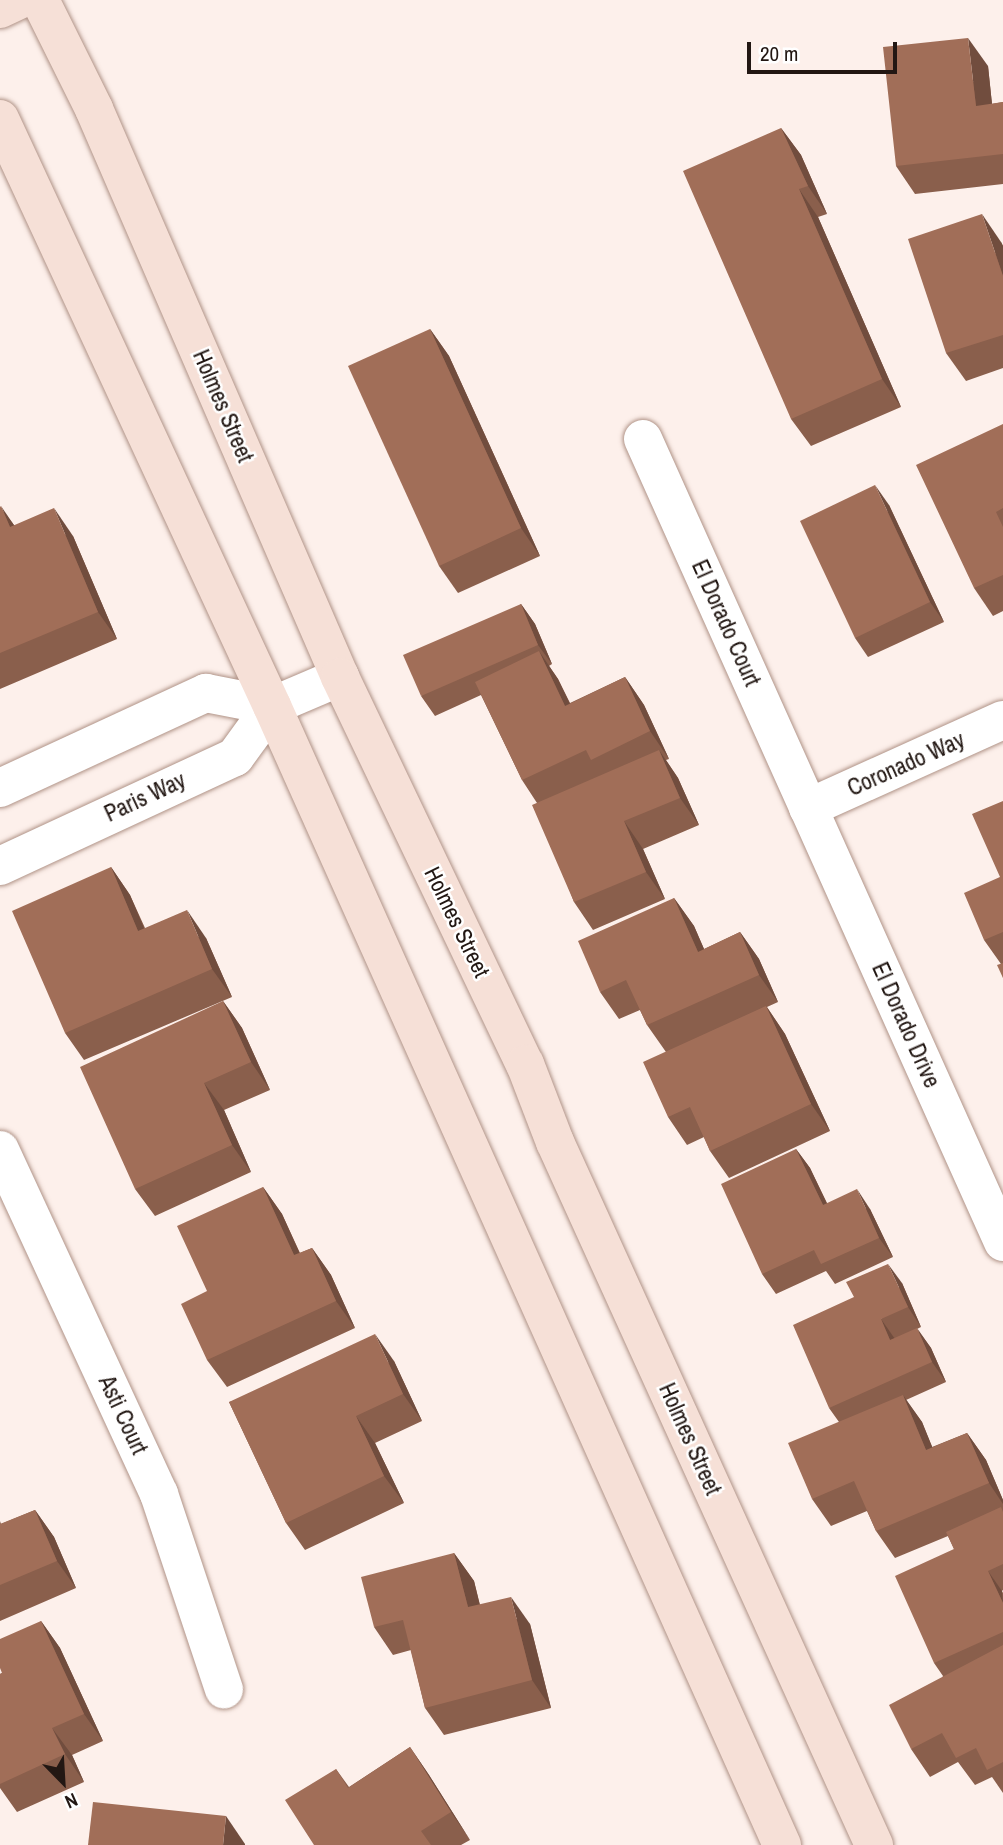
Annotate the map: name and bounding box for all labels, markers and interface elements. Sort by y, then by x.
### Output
scale bar [751,28,902,72]
text: 20 m [760,39,798,68]
street label: Holmes Street [187,346,259,466]
street label: El Dorado Court [686,556,766,690]
street label: Coronado Way [843,726,969,802]
street label: Paris Way [100,766,190,828]
street label: Holmes Street [418,862,496,982]
street label: El Dorado Drive [866,958,946,1092]
street label: Asti Court [93,1371,153,1459]
street label: Holmes Street [653,1379,727,1499]
north arrow [28,1747,98,1817]
text: N [61,1787,82,1815]

